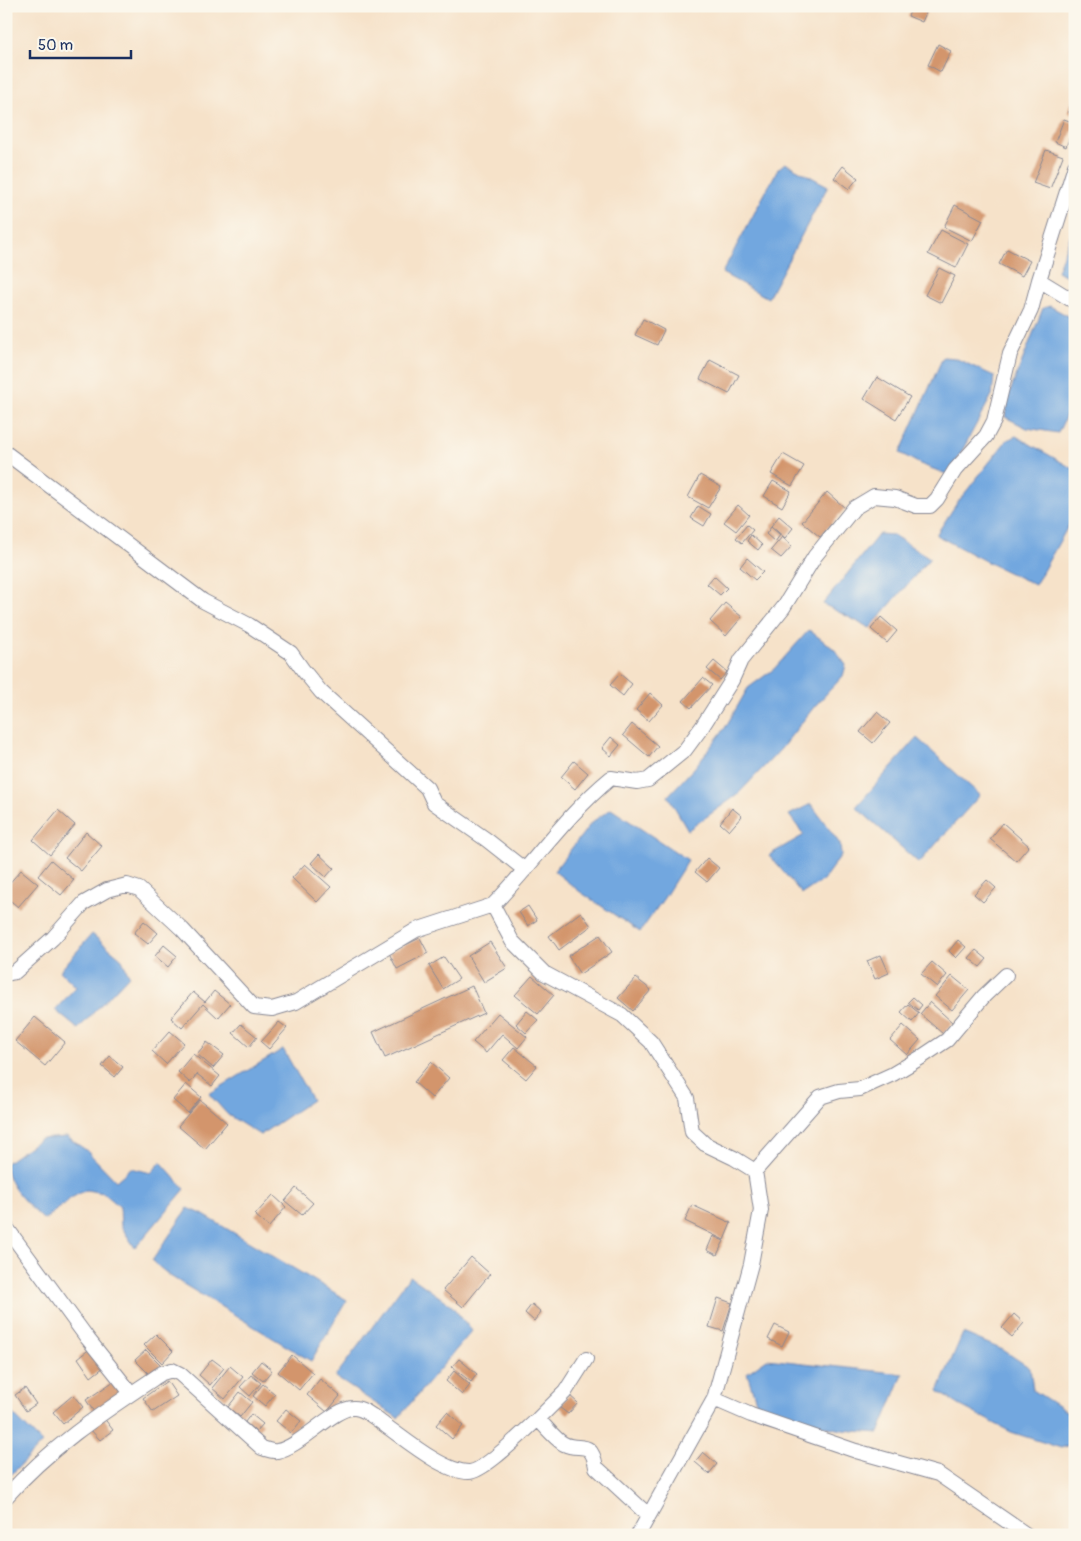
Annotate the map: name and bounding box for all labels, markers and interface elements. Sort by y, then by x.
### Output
scale bar [30,28,131,60]
text: 50 m [38,36,73,55]

